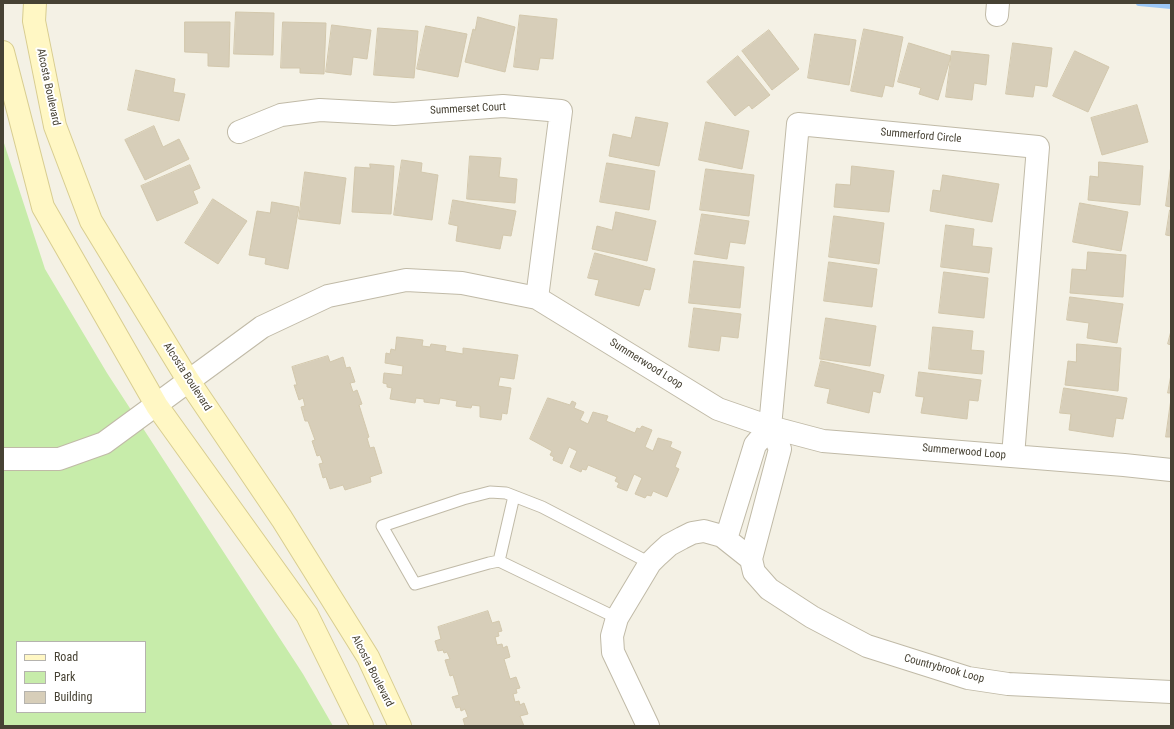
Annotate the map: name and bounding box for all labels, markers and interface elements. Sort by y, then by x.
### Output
street label: Alcosta Boulevard [33,47,63,127]
street label: Summerset Court [430,100,506,118]
street label: Summerford Circle [880,126,962,146]
street label: Summerwood Loop [607,336,685,392]
street label: Alcosta Boulevard [160,340,214,414]
street label: Summerwood Loop [922,442,1006,462]
street label: Alcosta Boulevard [348,633,396,709]
legend [16,641,146,713]
text: Road [54,650,78,664]
street label: Countrybrook Loop [902,652,986,686]
text: Park [54,670,75,684]
text: Building [54,690,92,704]

